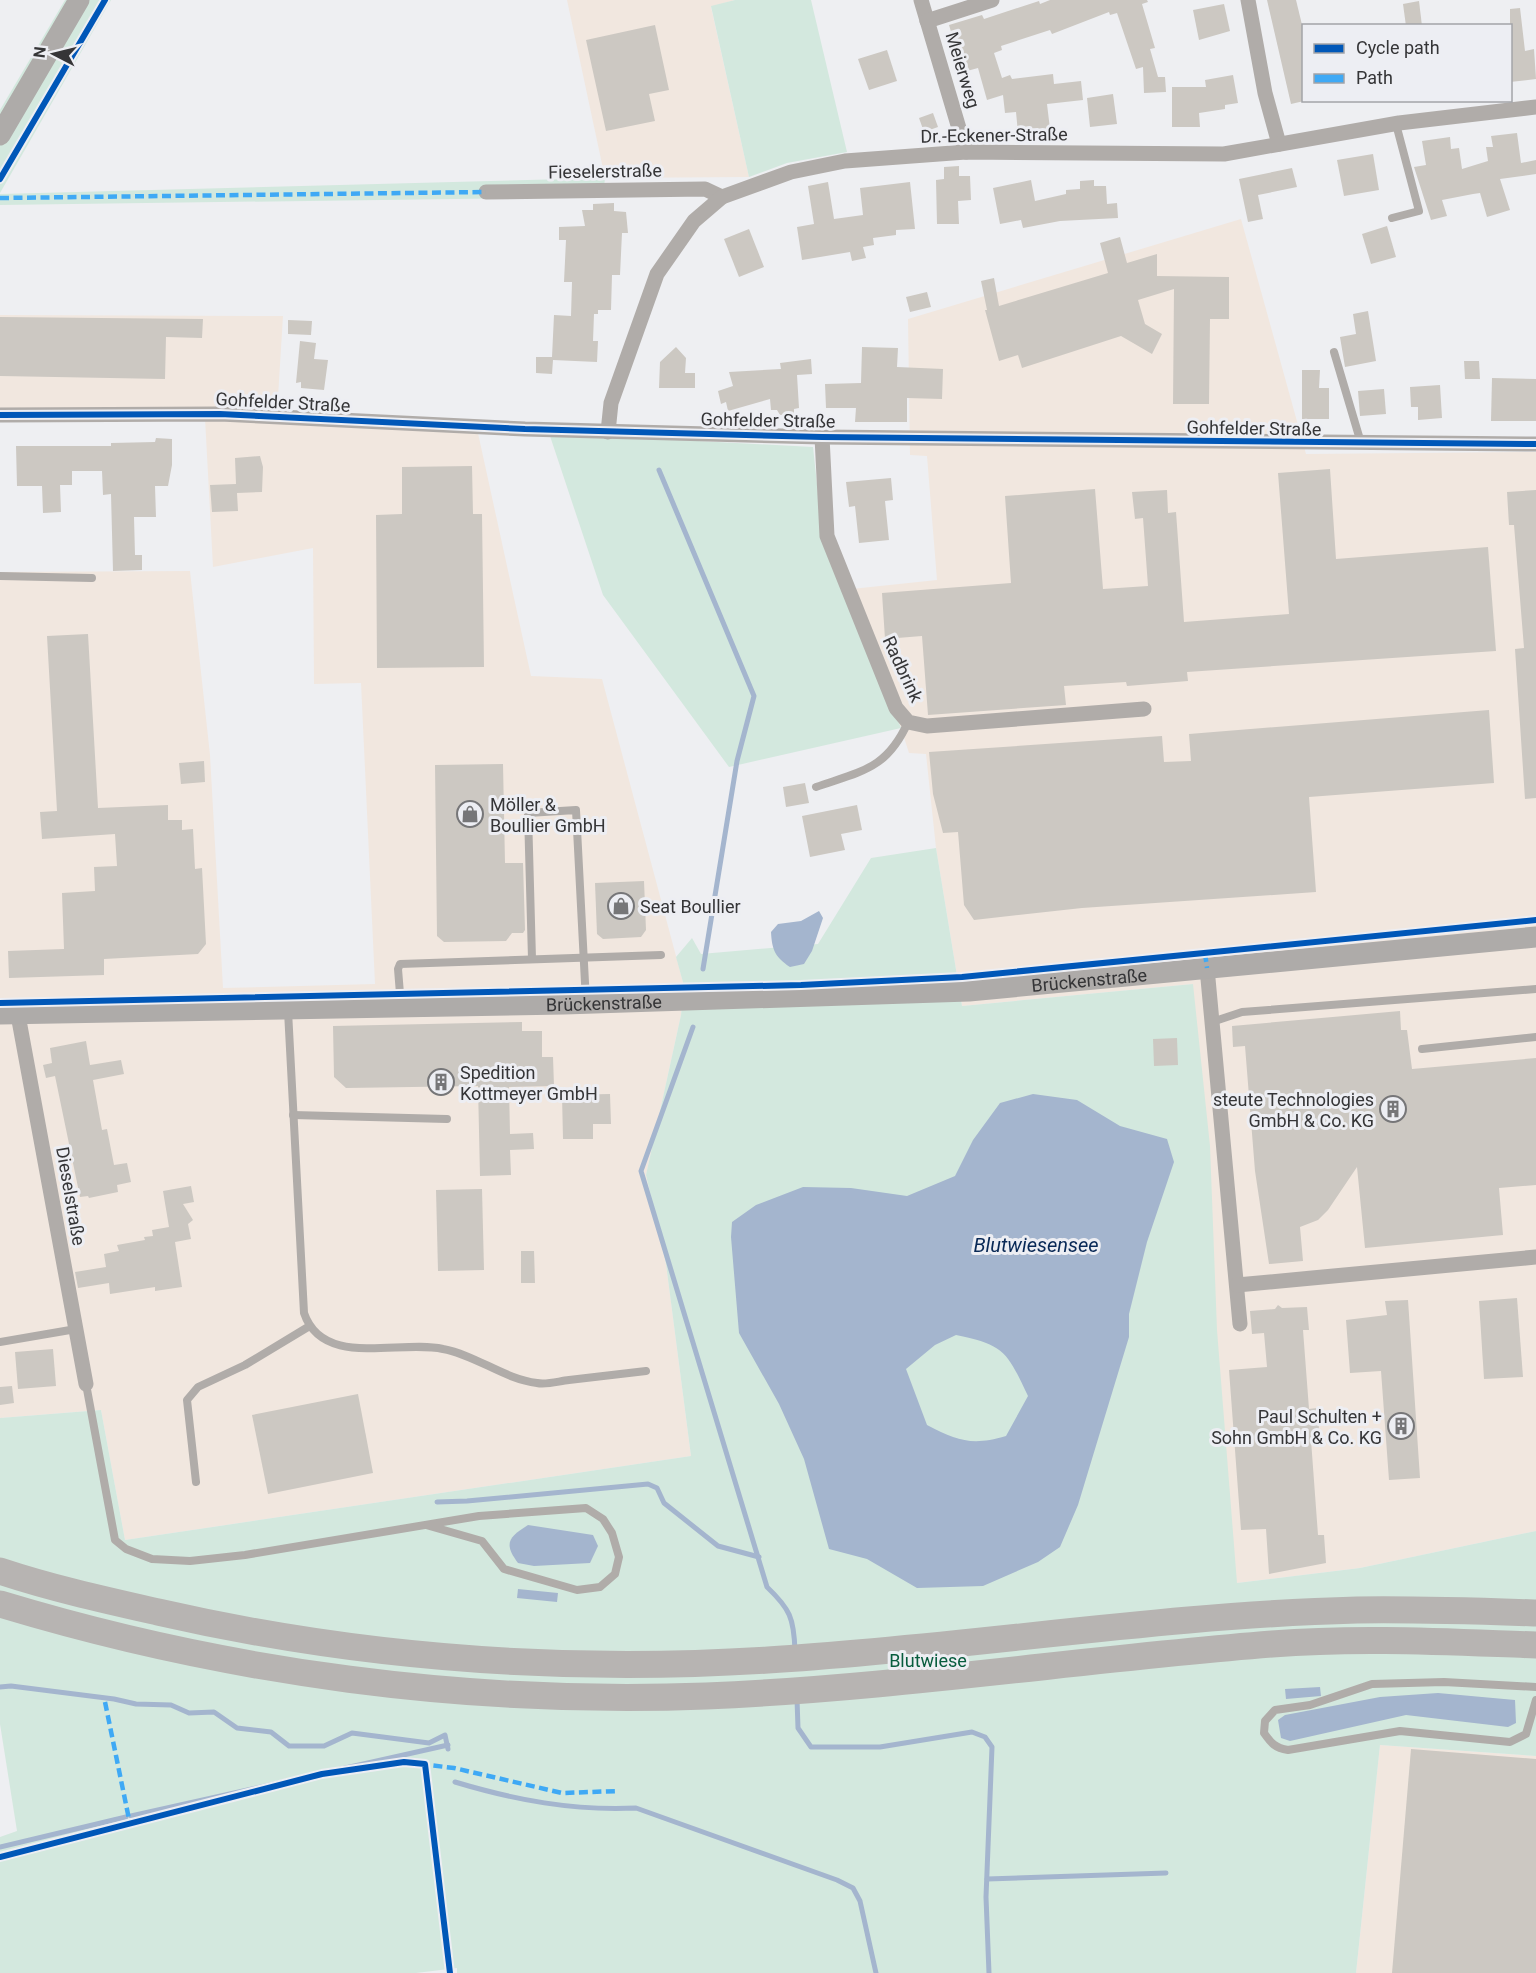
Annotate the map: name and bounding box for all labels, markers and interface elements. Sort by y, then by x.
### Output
north arrow [24,24,84,84]
legend [1302,24,1512,102]
street label: Meierweg [941,29,985,111]
text: Cycle path [1356,37,1440,58]
text: N [29,45,50,59]
text: Path [1356,67,1393,88]
street label: Dr.-Eckener-Straße [920,123,1068,147]
street label: Fieselerstraße [548,160,662,182]
street label: Gohfelder Straße [215,388,351,416]
street label: Gohfelder Straße [700,408,836,432]
street label: Gohfelder Straße [1186,416,1322,440]
street label: Radbrink [879,633,928,706]
place label: Möller & Boullier GmbH [490,794,606,836]
shop icon: Möller & Boullier GmbH [455,799,485,829]
shop icon: Seat Boullier [606,891,636,921]
place label: Seat Boullier [640,896,741,917]
street label: Brückenstraße [1030,964,1148,996]
street label: Brückenstraße [546,990,662,1015]
place label: Spedition Kottmeyer GmbH [460,1062,598,1104]
building icon: Spedition Kottmeyer GmbH [426,1067,456,1097]
place label: steute Technologies GmbH & Co. KG [1213,1089,1374,1131]
building icon: steute Technologies GmbH & Co. KG [1378,1094,1408,1124]
street label: Dieselstraße [52,1145,90,1247]
water label: Blutwiesensee [973,1233,1099,1257]
place label: Paul Schulten + Sohn GmbH & Co. KG [1211,1406,1382,1448]
building icon: Paul Schulten + Sohn GmbH & Co. KG [1386,1411,1416,1441]
park label: Blutwiese [889,1650,967,1671]

